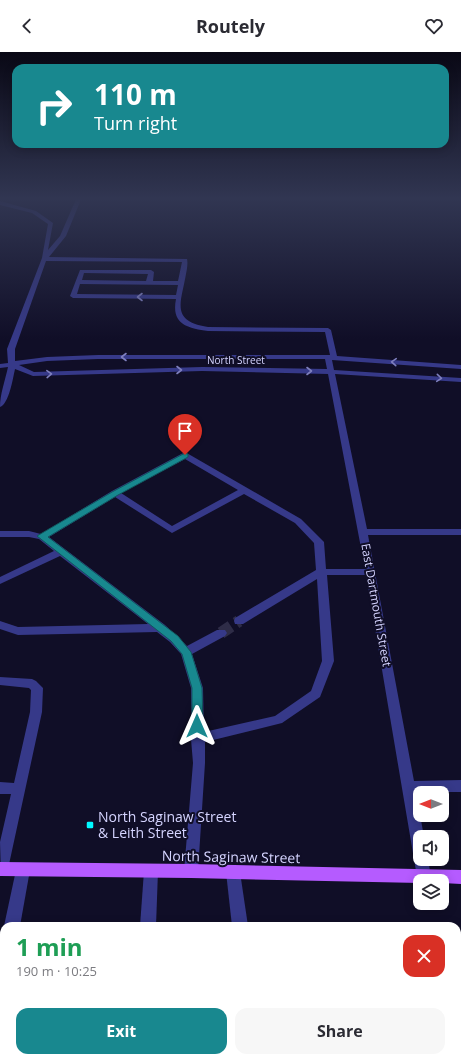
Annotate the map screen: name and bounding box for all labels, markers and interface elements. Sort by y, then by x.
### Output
text: Routely [196,14,265,38]
icon: back [16,15,38,37]
icon: heart [423,15,445,37]
text: 110 m [94,75,177,113]
icon: right [28,80,80,132]
text: Turn right [94,111,177,135]
one-way arrow [137,293,143,301]
one-way arrow [121,353,127,361]
street label: North Street [207,353,265,367]
one-way arrow [391,357,397,366]
one-way arrow [176,366,182,374]
one-way arrow [306,367,312,375]
one-way arrow [46,370,52,378]
one-way arrow [436,374,442,383]
pin [168,414,202,455]
icon: arrive [174,420,196,442]
street label: East Dartmouth Street [357,542,396,668]
position arrow [176,705,218,747]
north arrow [413,786,449,822]
map controls [413,786,449,910]
place label: North Saginaw Street & Leith Street [98,807,236,842]
marker: North Saginaw Street & Leith Street [85,820,95,830]
button: sound [413,830,449,866]
street label: North Saginaw Street [162,846,300,867]
button: layers [413,874,449,910]
text: 1 min [16,930,83,963]
button: close [403,935,445,977]
text: 190 m · 10:25 [16,962,97,980]
button: Exit [16,1008,227,1054]
button: Share [235,1008,445,1054]

